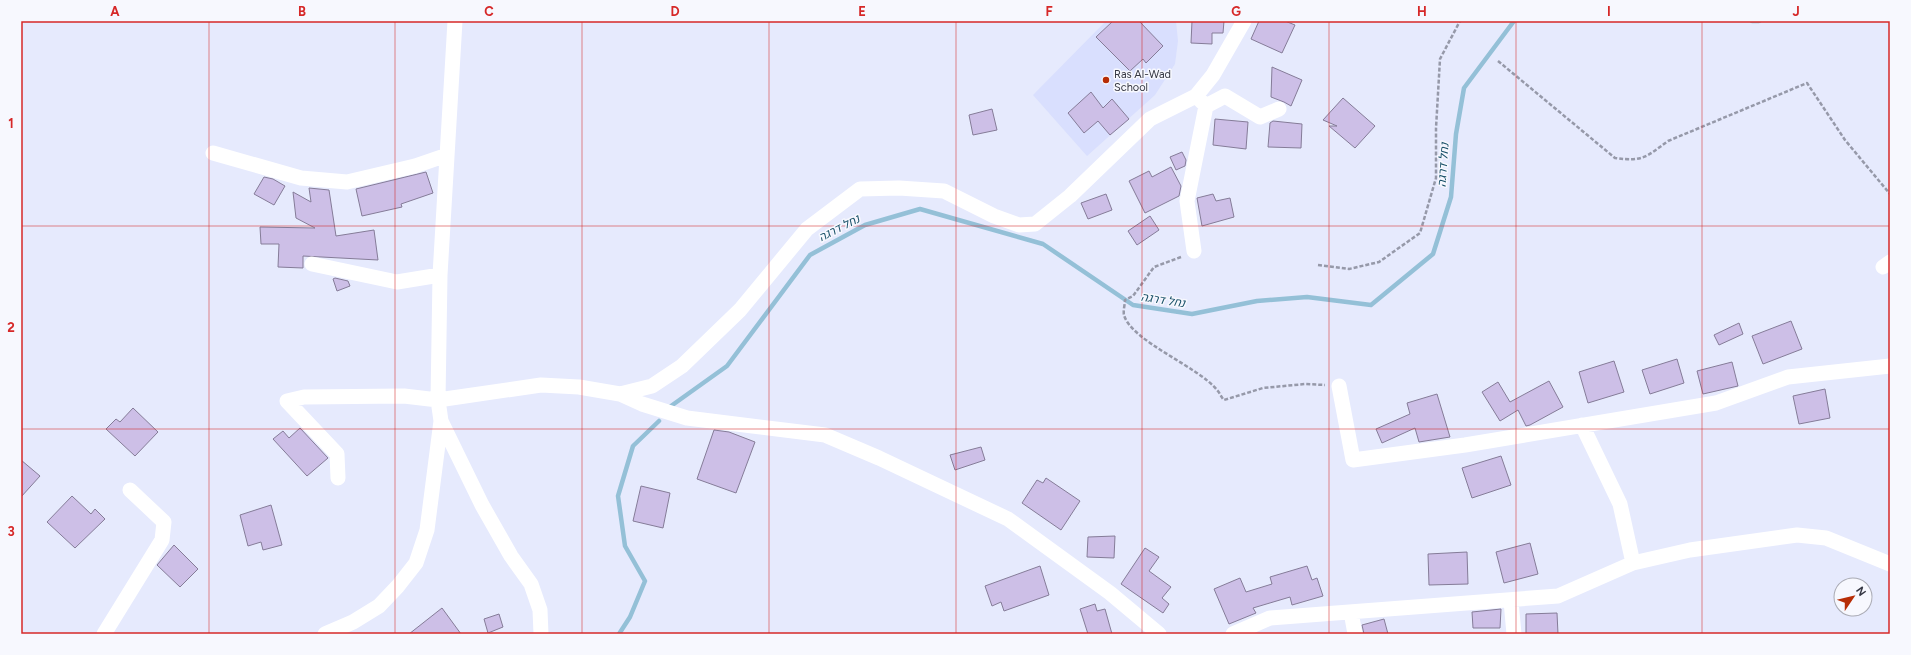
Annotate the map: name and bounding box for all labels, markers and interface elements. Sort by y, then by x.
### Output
text: A [110,4,120,19]
text: B [298,4,306,19]
text: C [484,4,494,19]
text: D [670,4,680,19]
text: E [858,4,866,19]
text: F [1045,4,1053,19]
text: G [1231,4,1241,19]
text: H [1417,4,1427,19]
text: I [1607,4,1611,19]
text: J [1792,4,1800,19]
place label: Ras Al-Wad School [1114,68,1171,94]
marker: Ras Al-Wad School [1101,75,1111,85]
text: 1 [8,116,14,131]
water label: נחל דרגה [1434,141,1452,188]
water label: נחל דרגה [816,211,864,244]
water label: נחל דרגה [1140,290,1188,311]
text: 2 [7,320,15,335]
text: 3 [7,524,15,539]
north arrow [1833,577,1873,617]
text: N [1853,584,1869,599]

